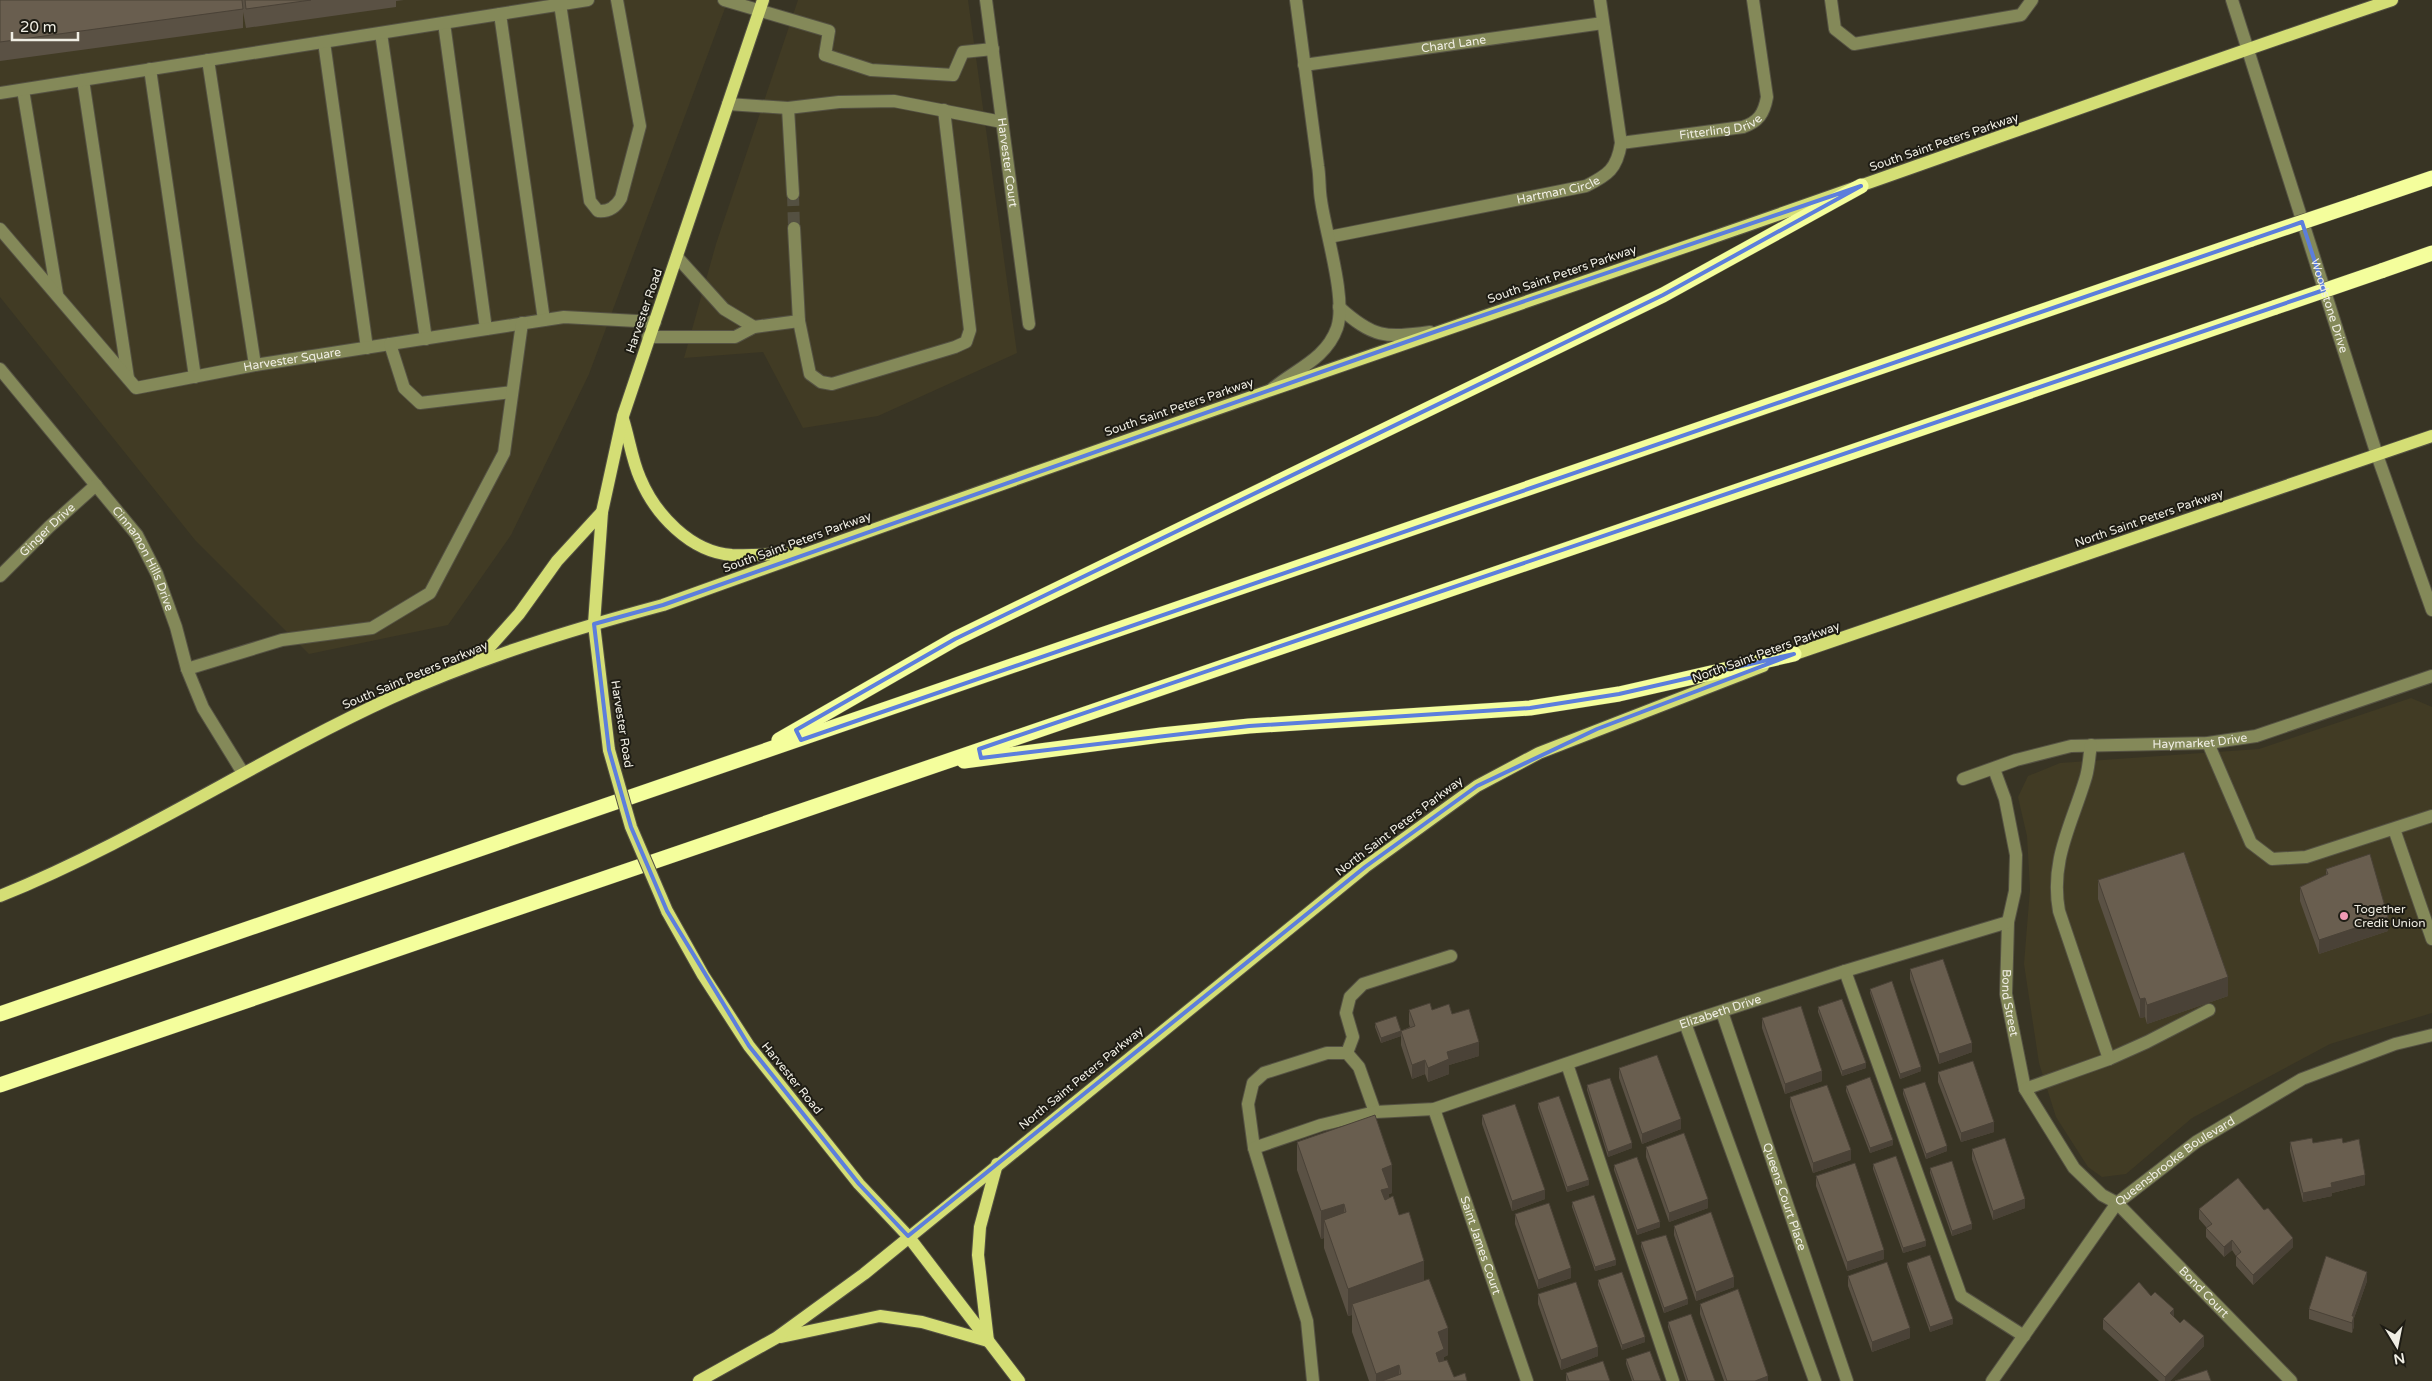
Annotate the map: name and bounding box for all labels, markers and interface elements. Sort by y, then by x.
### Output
scale bar [12,10,79,42]
text: 20 m [20,18,57,36]
street label: Chard Lane [1420,32,1487,55]
street label: South Saint Peters Parkway [1868,110,2021,174]
street label: Fitterling Drive [1678,111,1765,142]
street label: Harvester Court [995,117,1021,209]
street label: Hartman Circle [1515,173,1603,207]
street label: South Saint Peters Parkway [1486,242,1639,306]
street label: Woodstone Drive [2308,257,2351,355]
street label: Harvester Road [623,267,665,355]
street label: Harvester Square [242,345,342,374]
street label: South Saint Peters Parkway [1103,375,1256,439]
street label: North Saint Peters Parkway [2073,486,2226,550]
street label: Ginger Drive [17,500,78,559]
street label: Cinnamon Hills Drive [109,503,177,613]
street label: South Saint Peters Parkway [721,508,873,575]
street label: North Saint Peters Parkway [1690,619,1842,685]
street label: South Saint Peters Parkway [340,638,490,712]
street label: Harvester Road [608,679,636,769]
street label: Haymarket Drive [2152,730,2248,751]
street label: North Saint Peters Parkway [1333,773,1466,879]
place label: Together Credit Union [2354,902,2426,930]
marker: Together Credit Union [2338,910,2350,922]
street label: Bond Street [1999,969,2021,1038]
street label: Elizabeth Drive [1677,992,1763,1031]
street label: North Saint Peters Parkway [1016,1023,1146,1133]
street label: Harvester Road [759,1039,825,1117]
street label: Queensbrooke Boulevard [2112,1114,2237,1209]
street label: Queens Court Place [1760,1141,1809,1253]
street label: Saint James Court [1457,1194,1504,1297]
street label: Bond Court [2176,1264,2232,1321]
north arrow [2372,1321,2422,1371]
text: N [2392,1349,2406,1368]

